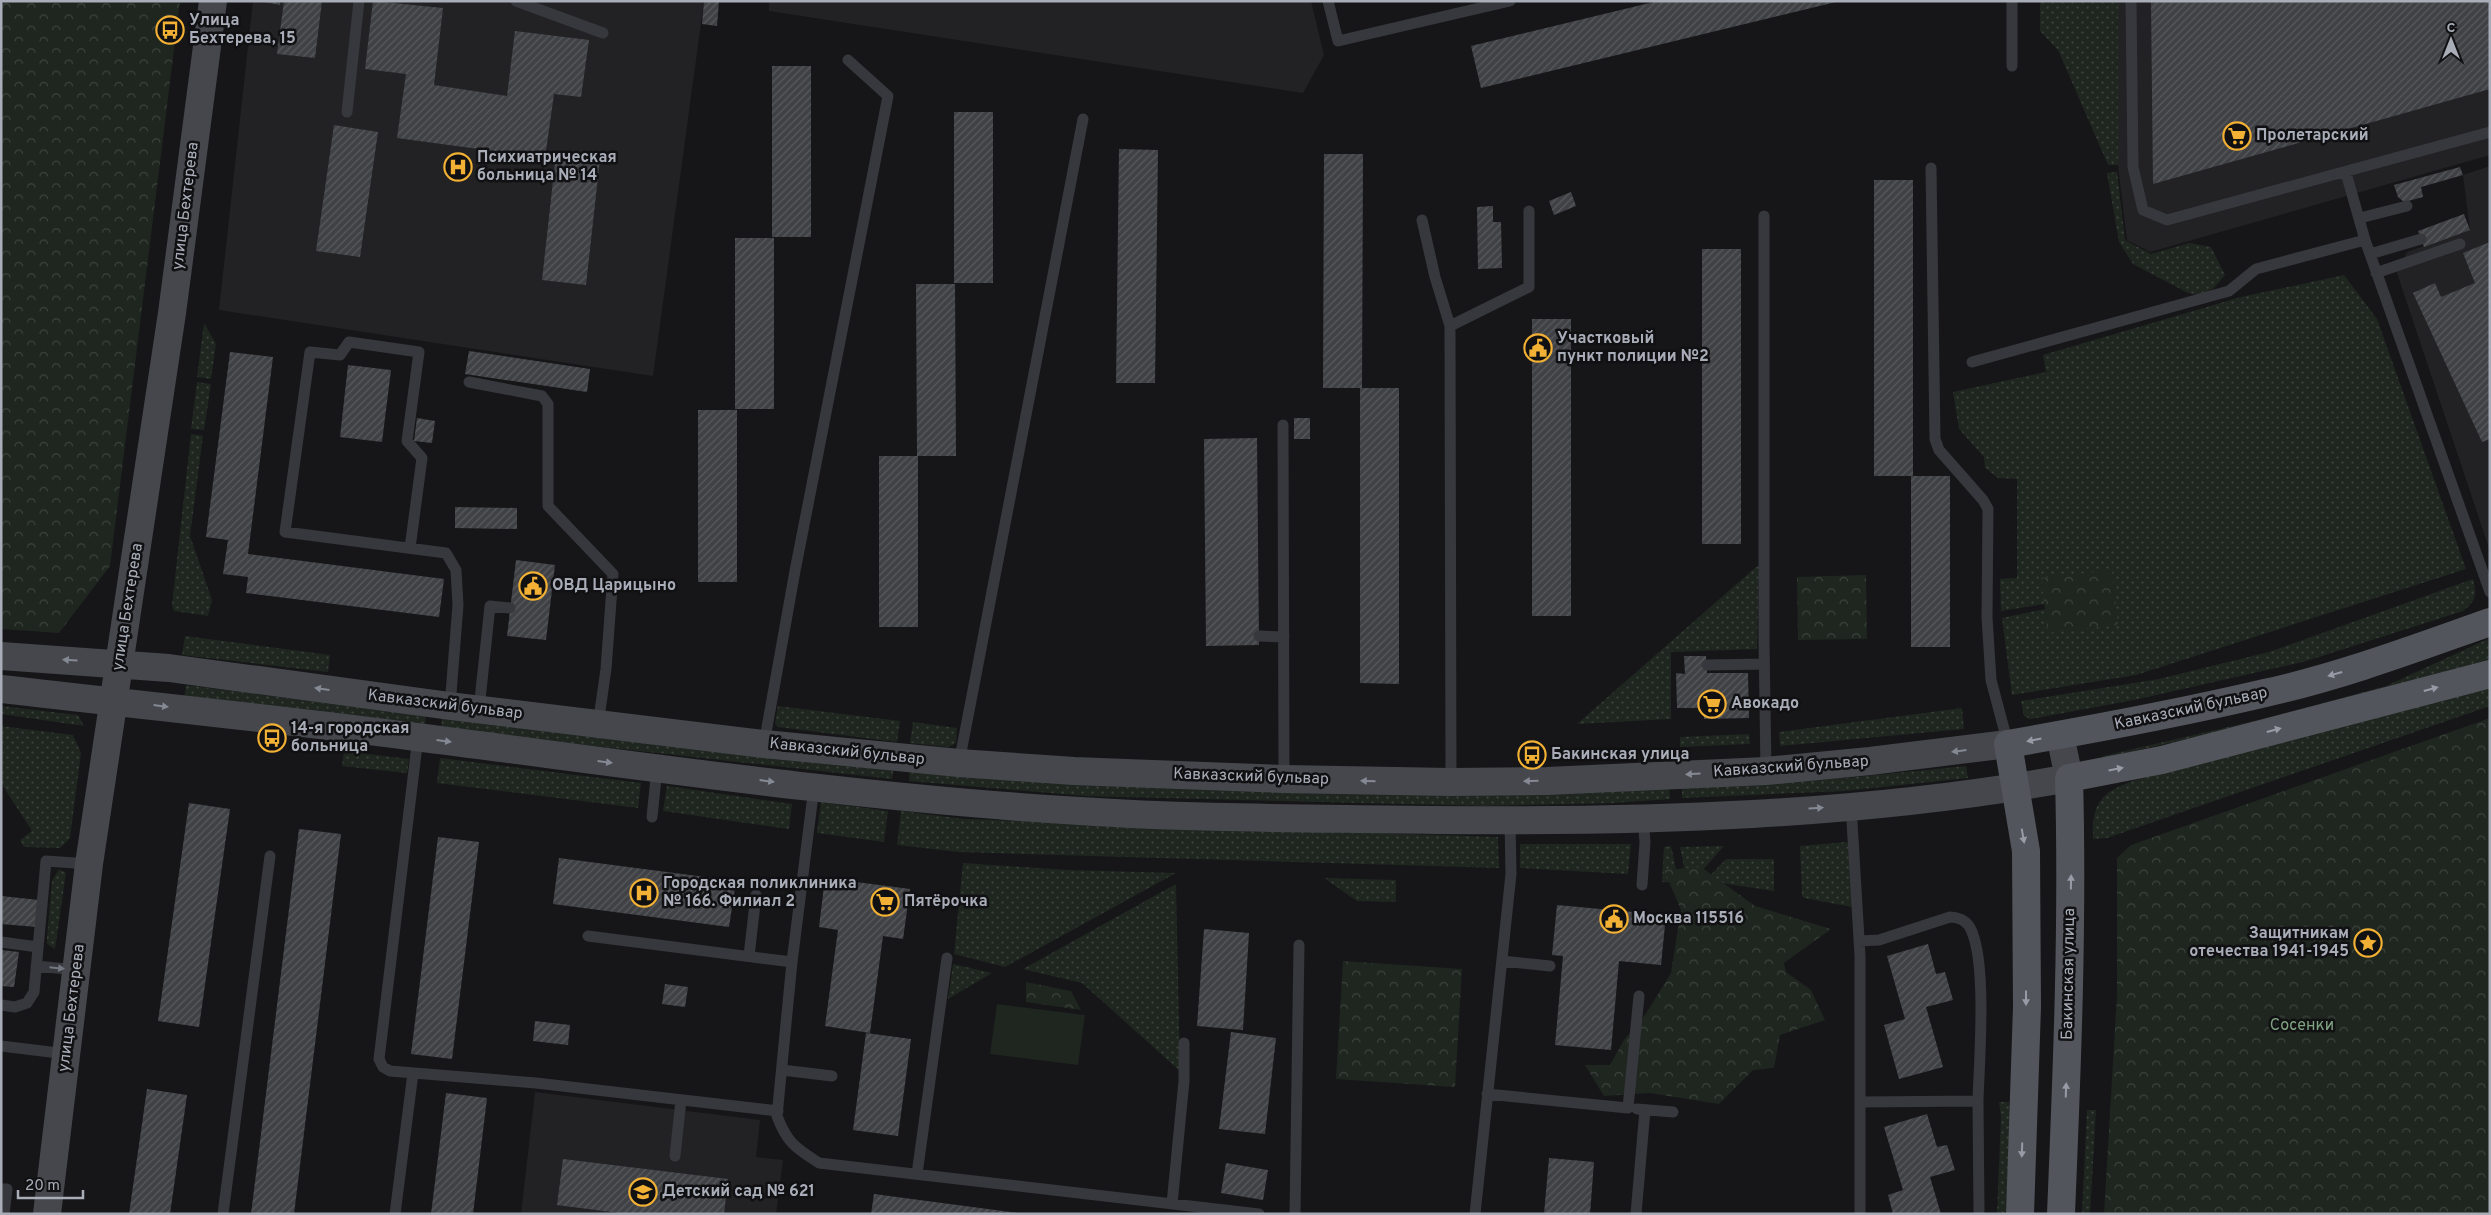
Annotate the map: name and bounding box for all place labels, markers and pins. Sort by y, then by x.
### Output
place label: Улица Бехтерева, 15 [189,11,296,49]
bus stop icon: Улица Бехтерева, 15 [155,15,185,45]
supermarket icon: Пролетарский [2222,121,2252,151]
place label: Пролетарский [2256,126,2369,146]
place label: Психиатрическая больница № 14 [477,148,617,186]
hospital icon: Психиатрическая больница № 14 [443,152,473,182]
place label: Участковый пункт полиции №2 [1557,329,1709,367]
public building icon: Участковый пункт полиции №2 [1523,333,1553,363]
public building icon: ОВД Царицыно [518,571,548,601]
place label: ОВД Царицыно [552,576,676,596]
supermarket icon: Авокадо [1697,689,1727,719]
place label: Авокадо [1731,694,1799,714]
place label: 14-я городская больница [291,719,409,757]
bus stop icon: 14-я городская больница [257,723,287,753]
bus stop icon: Бакинская улица [1517,740,1547,770]
place label: Бакинская улица [1551,745,1689,765]
place label: Городская поликлиника № 166. Филиал 2 [663,874,857,912]
hospital icon: Городская поликлиника № 166. Филиал 2 [629,878,659,908]
supermarket icon: Пятёрочка [870,887,900,917]
place label: Пятёрочка [904,892,988,912]
public building icon: Москва 115516 [1599,904,1629,934]
place label: Москва 115516 [1633,909,1744,929]
place label: Защитникам отечества 1941-1945 [2189,924,2349,962]
place icon: Защитникам отечества 1941-1945 [2353,928,2383,958]
school or university icon: Детский сад № 621 [628,1177,658,1207]
place label: Детский сад № 621 [662,1182,815,1202]

